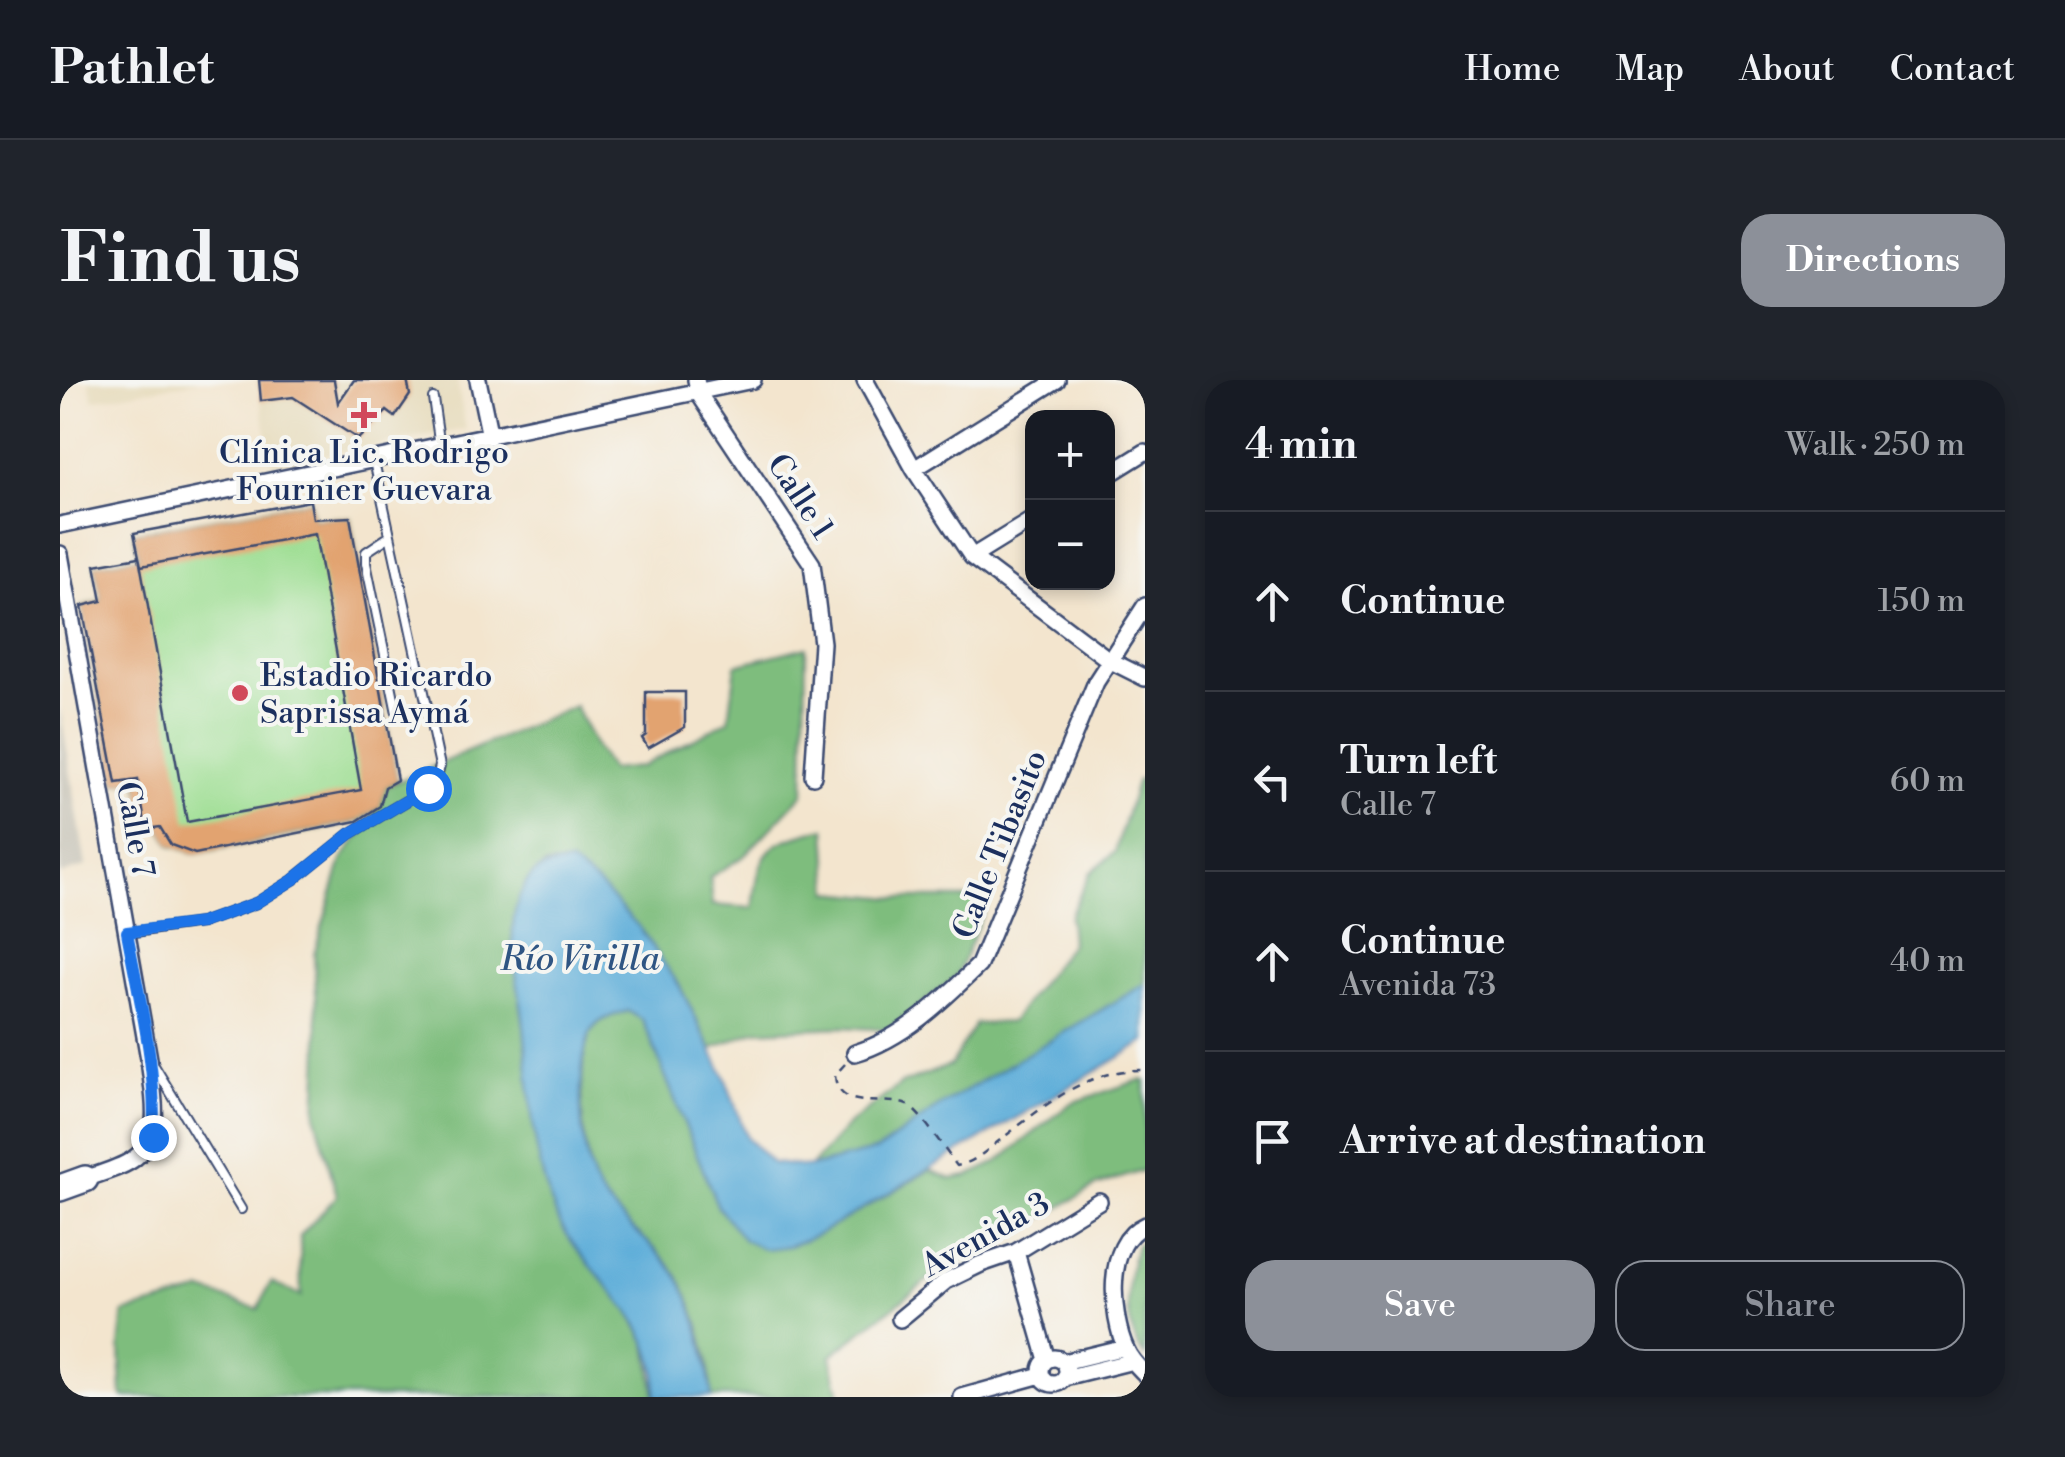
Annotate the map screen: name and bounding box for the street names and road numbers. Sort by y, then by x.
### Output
street label: Calle 1 [758,446,843,547]
street label: Calle Tibasito [944,744,1056,945]
street label: Calle 7 [107,778,163,880]
street label: Avenida 3 [914,1183,1057,1287]

